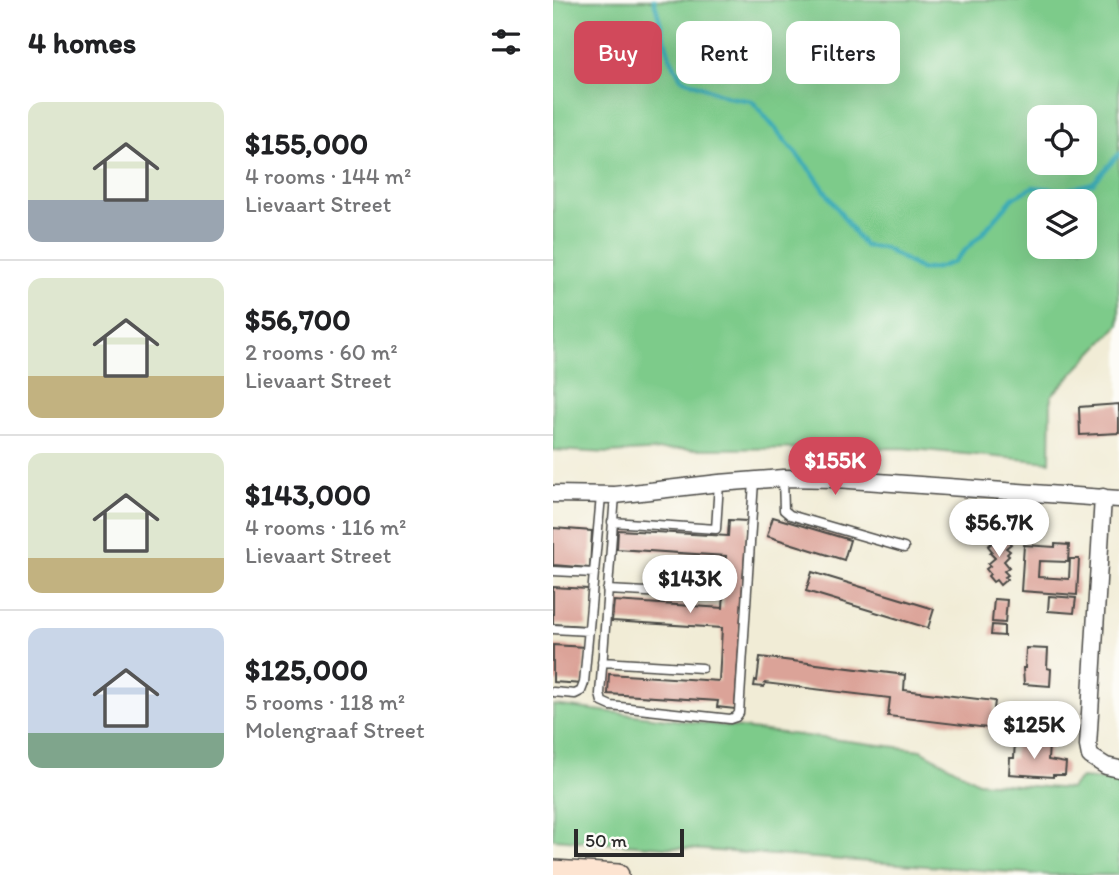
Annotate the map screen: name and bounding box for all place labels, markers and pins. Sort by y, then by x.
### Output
pin: $155K [786,438,884,497]
pin: $56.7K [942,500,1056,559]
pin: $143K [641,556,739,615]
pin: $125K [985,702,1083,761]

